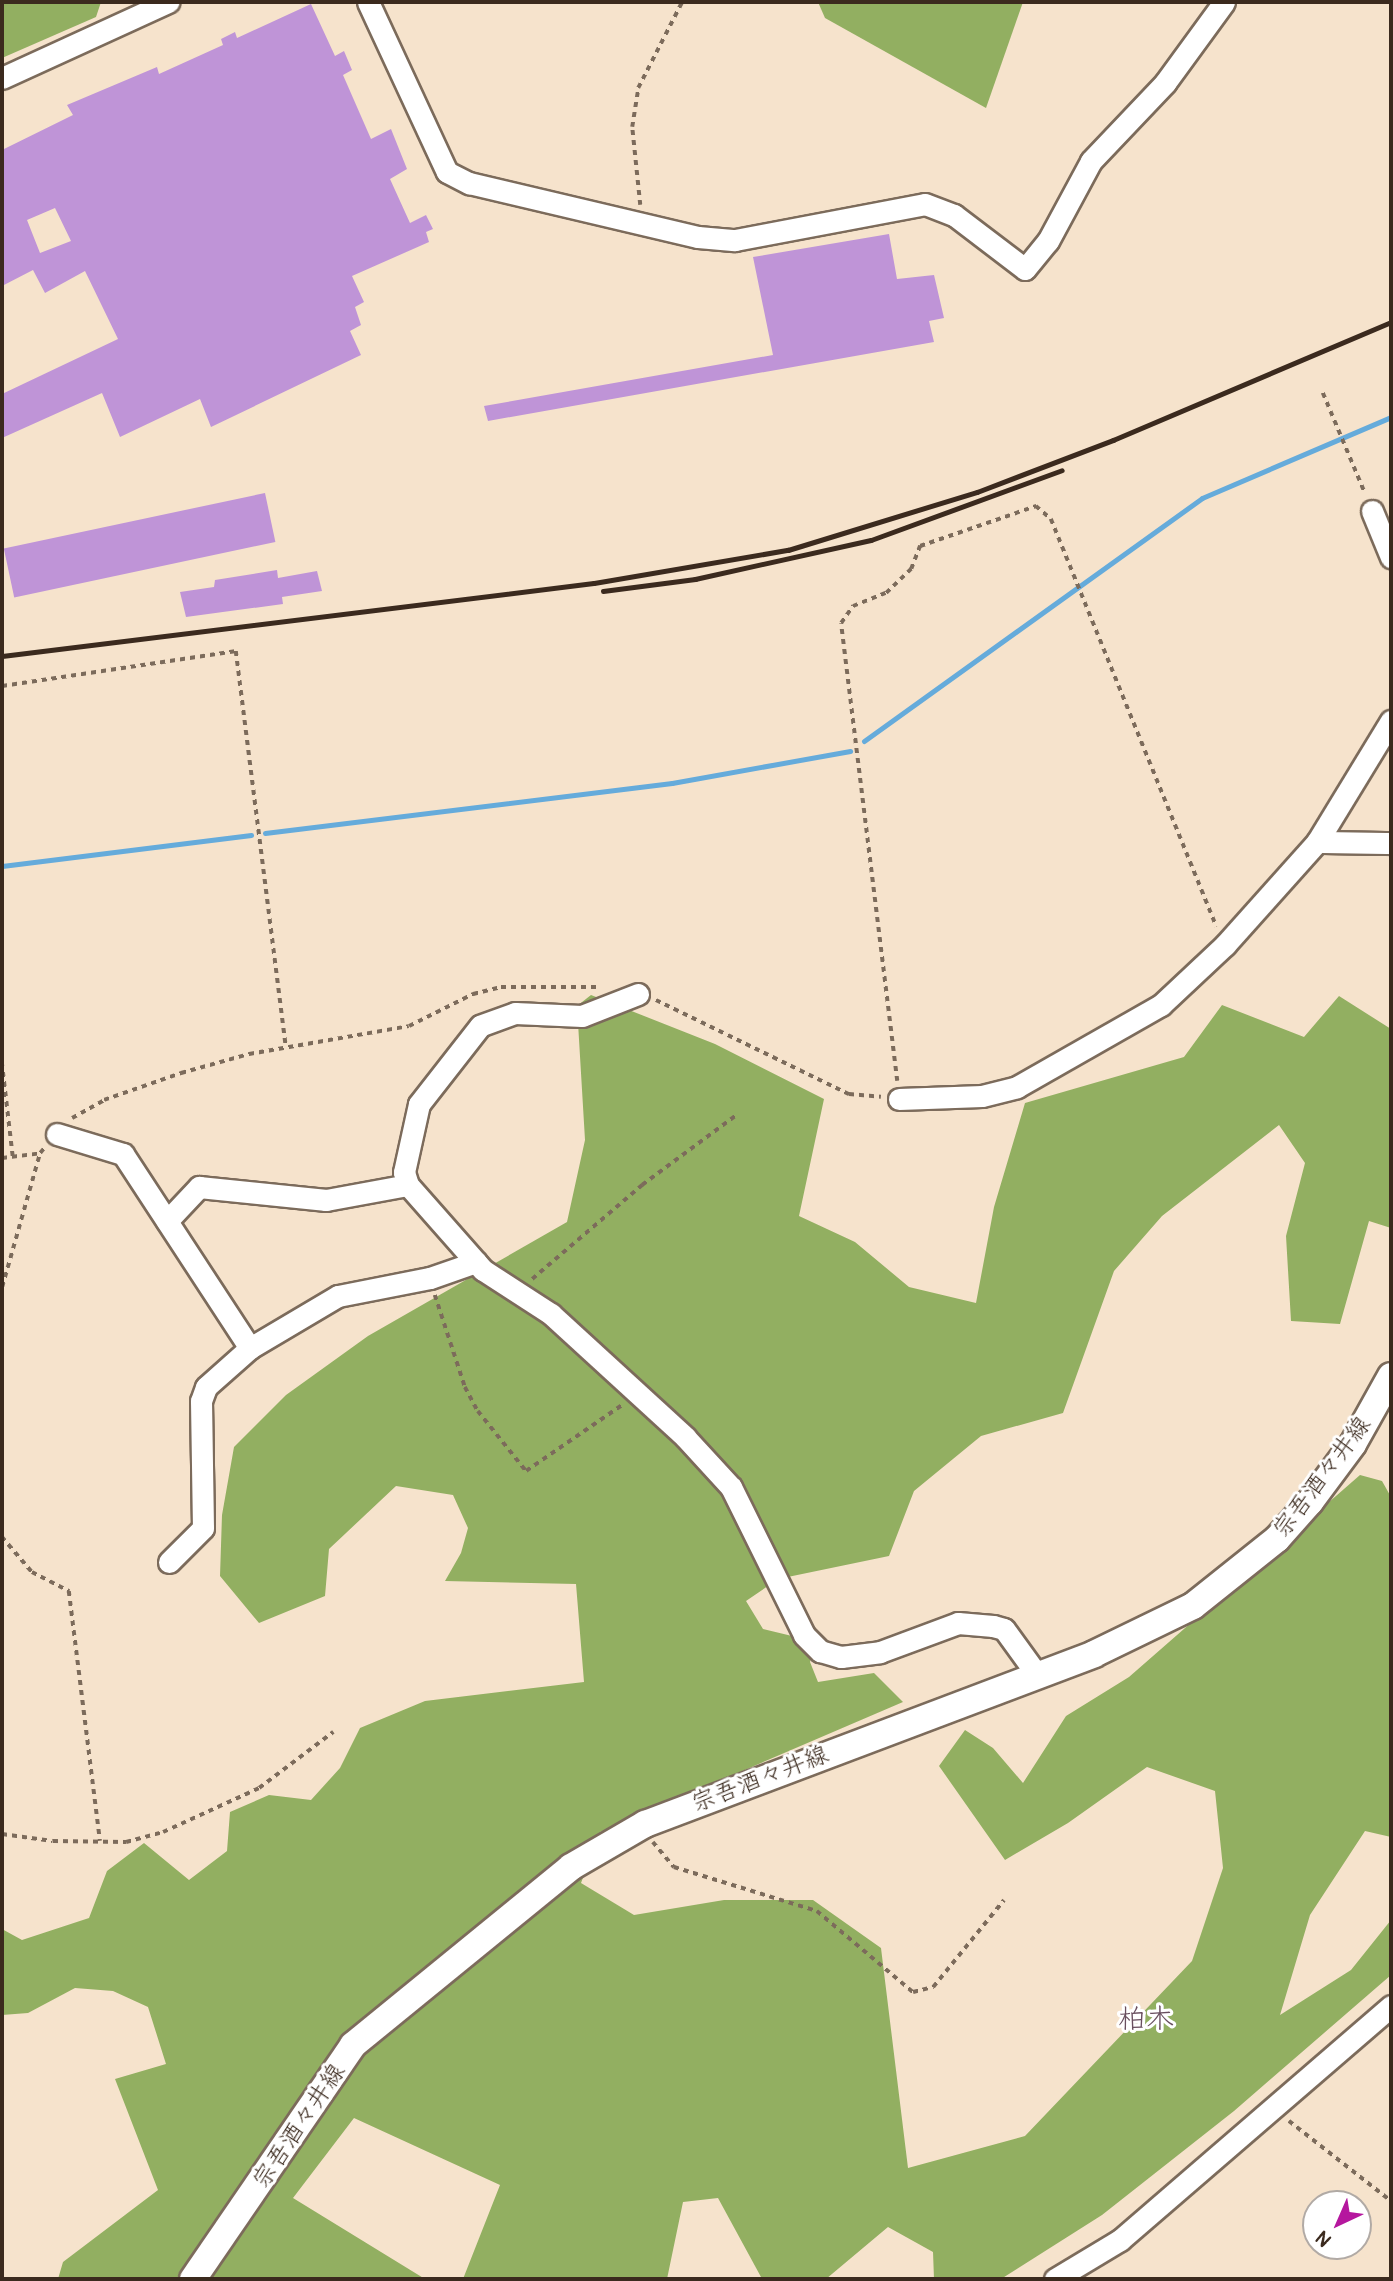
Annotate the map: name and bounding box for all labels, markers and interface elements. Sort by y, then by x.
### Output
street label: 宗吾酒々井線 [1267,1411,1377,1543]
street label: 宗吾酒々井線 [688,1740,832,1818]
district label: 柏木 [1118,2003,1174,2037]
street label: 宗吾酒々井線 [247,2058,351,2194]
north arrow [1302,2190,1372,2260]
text: N [1311,2226,1337,2252]

